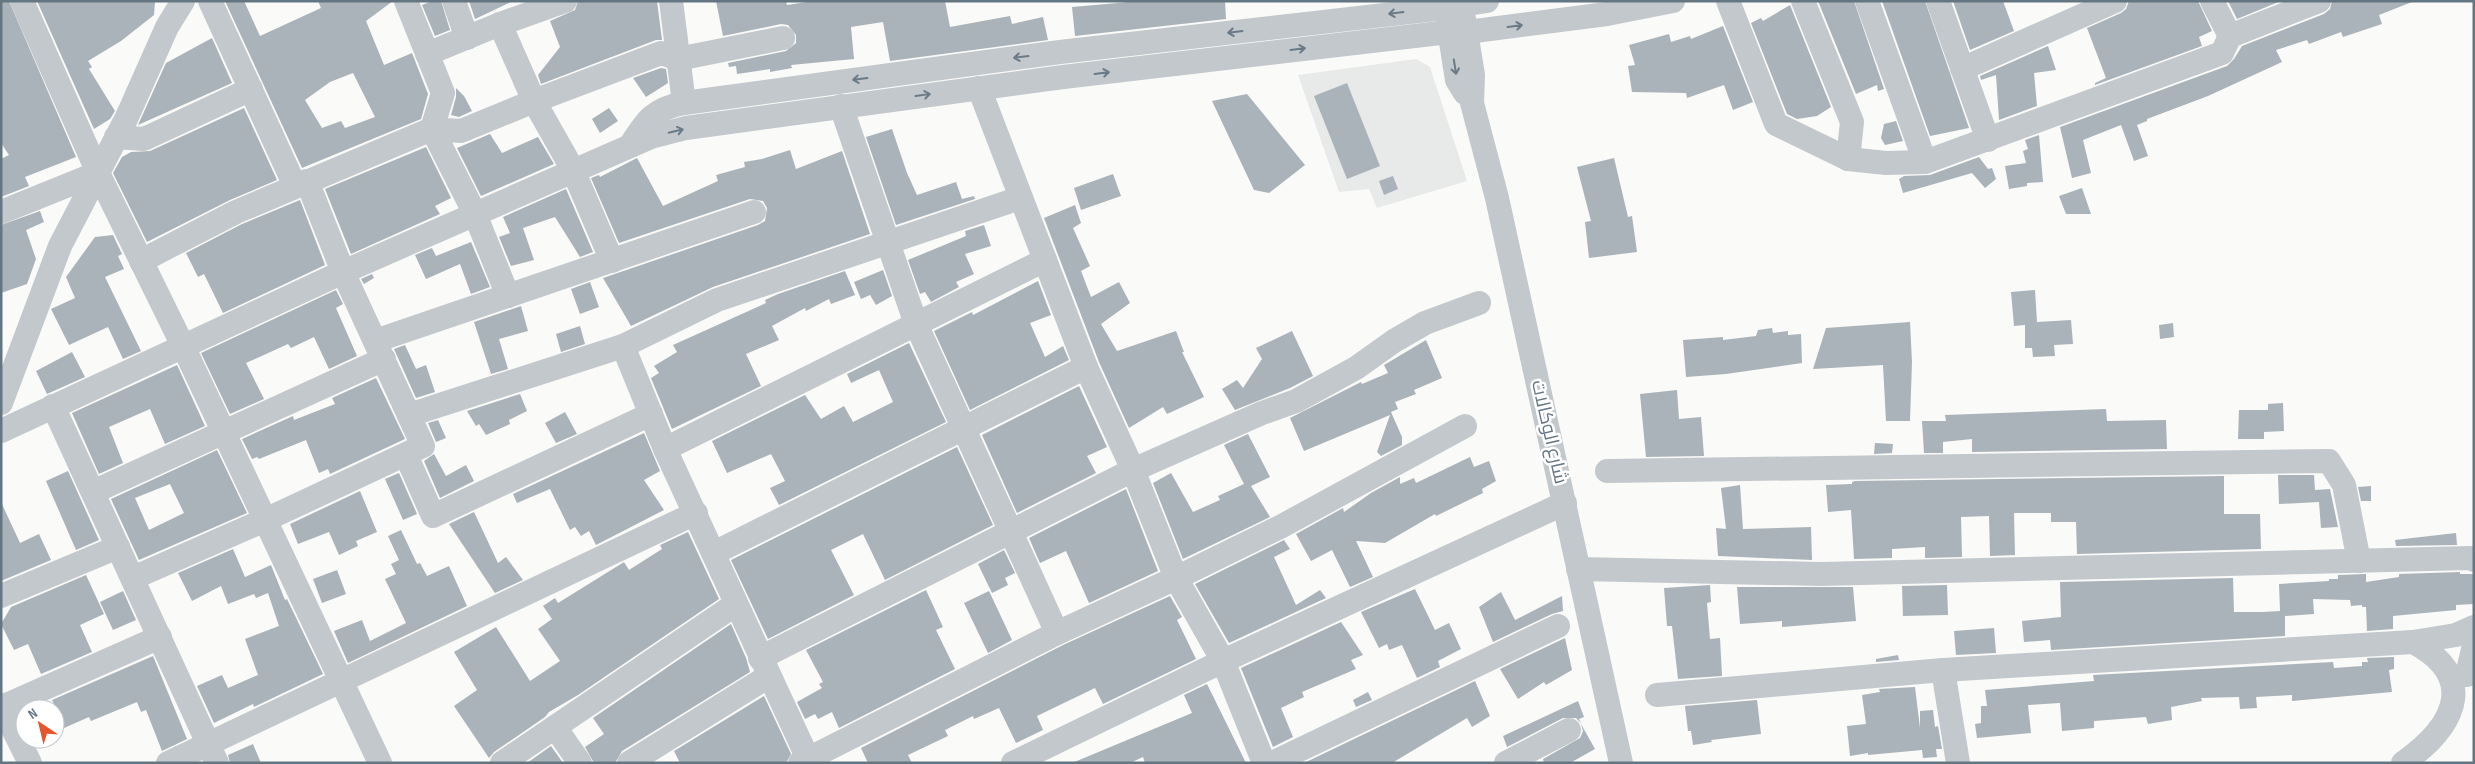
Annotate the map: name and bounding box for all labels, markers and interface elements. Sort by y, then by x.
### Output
one-way arrow [1389,8,1405,18]
one-way arrow [1507,21,1523,31]
one-way arrow [1227,27,1243,37]
one-way arrow [1290,44,1306,54]
one-way arrow [1014,53,1030,63]
one-way arrow [1450,58,1460,74]
one-way arrow [1094,67,1110,77]
one-way arrow [853,74,869,84]
one-way arrow [915,90,931,100]
one-way arrow [668,126,684,135]
street label: شارع الوكالات [1525,378,1572,486]
north arrow [15,699,65,749]
text: N [25,705,41,723]

